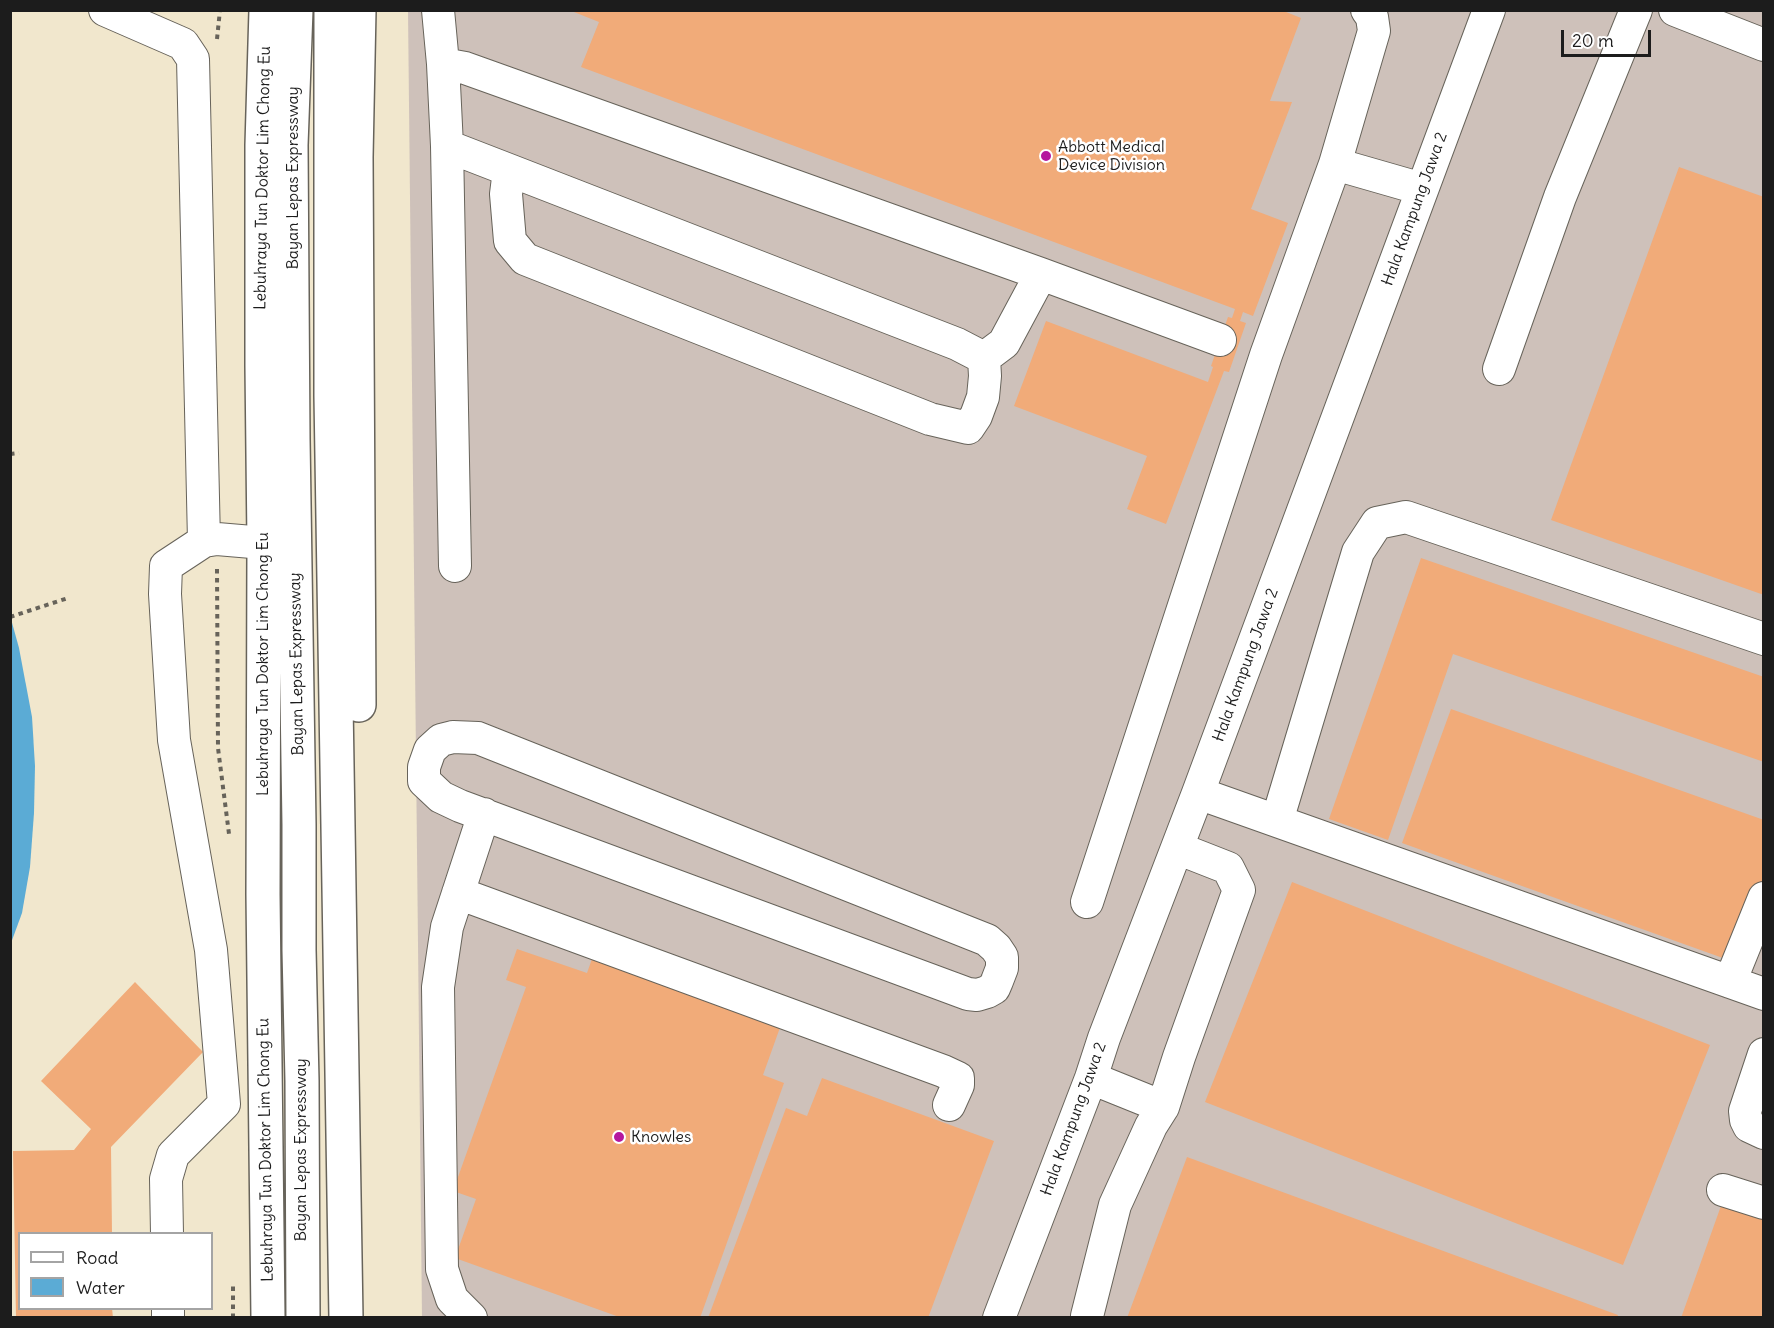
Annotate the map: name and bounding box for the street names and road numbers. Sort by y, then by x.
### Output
street label: Lebuhraya Tun Doktor Lim Chong Eu [251,46,275,310]
street label: Bayan Lepas Expressway [283,86,303,270]
street label: Hala Kampung Jawa 2 [1378,130,1452,288]
street label: Lebuhraya Tun Doktor Lim Chong Eu [253,532,273,796]
street label: Bayan Lepas Expressway [286,572,308,756]
street label: Hala Kampung Jawa 2 [1209,586,1283,744]
street label: Lebuhraya Tun Doktor Lim Chong Eu [254,1018,278,1282]
street label: Hala Kampung Jawa 2 [1037,1040,1111,1198]
street label: Bayan Lepas Expressway [291,1058,311,1242]

